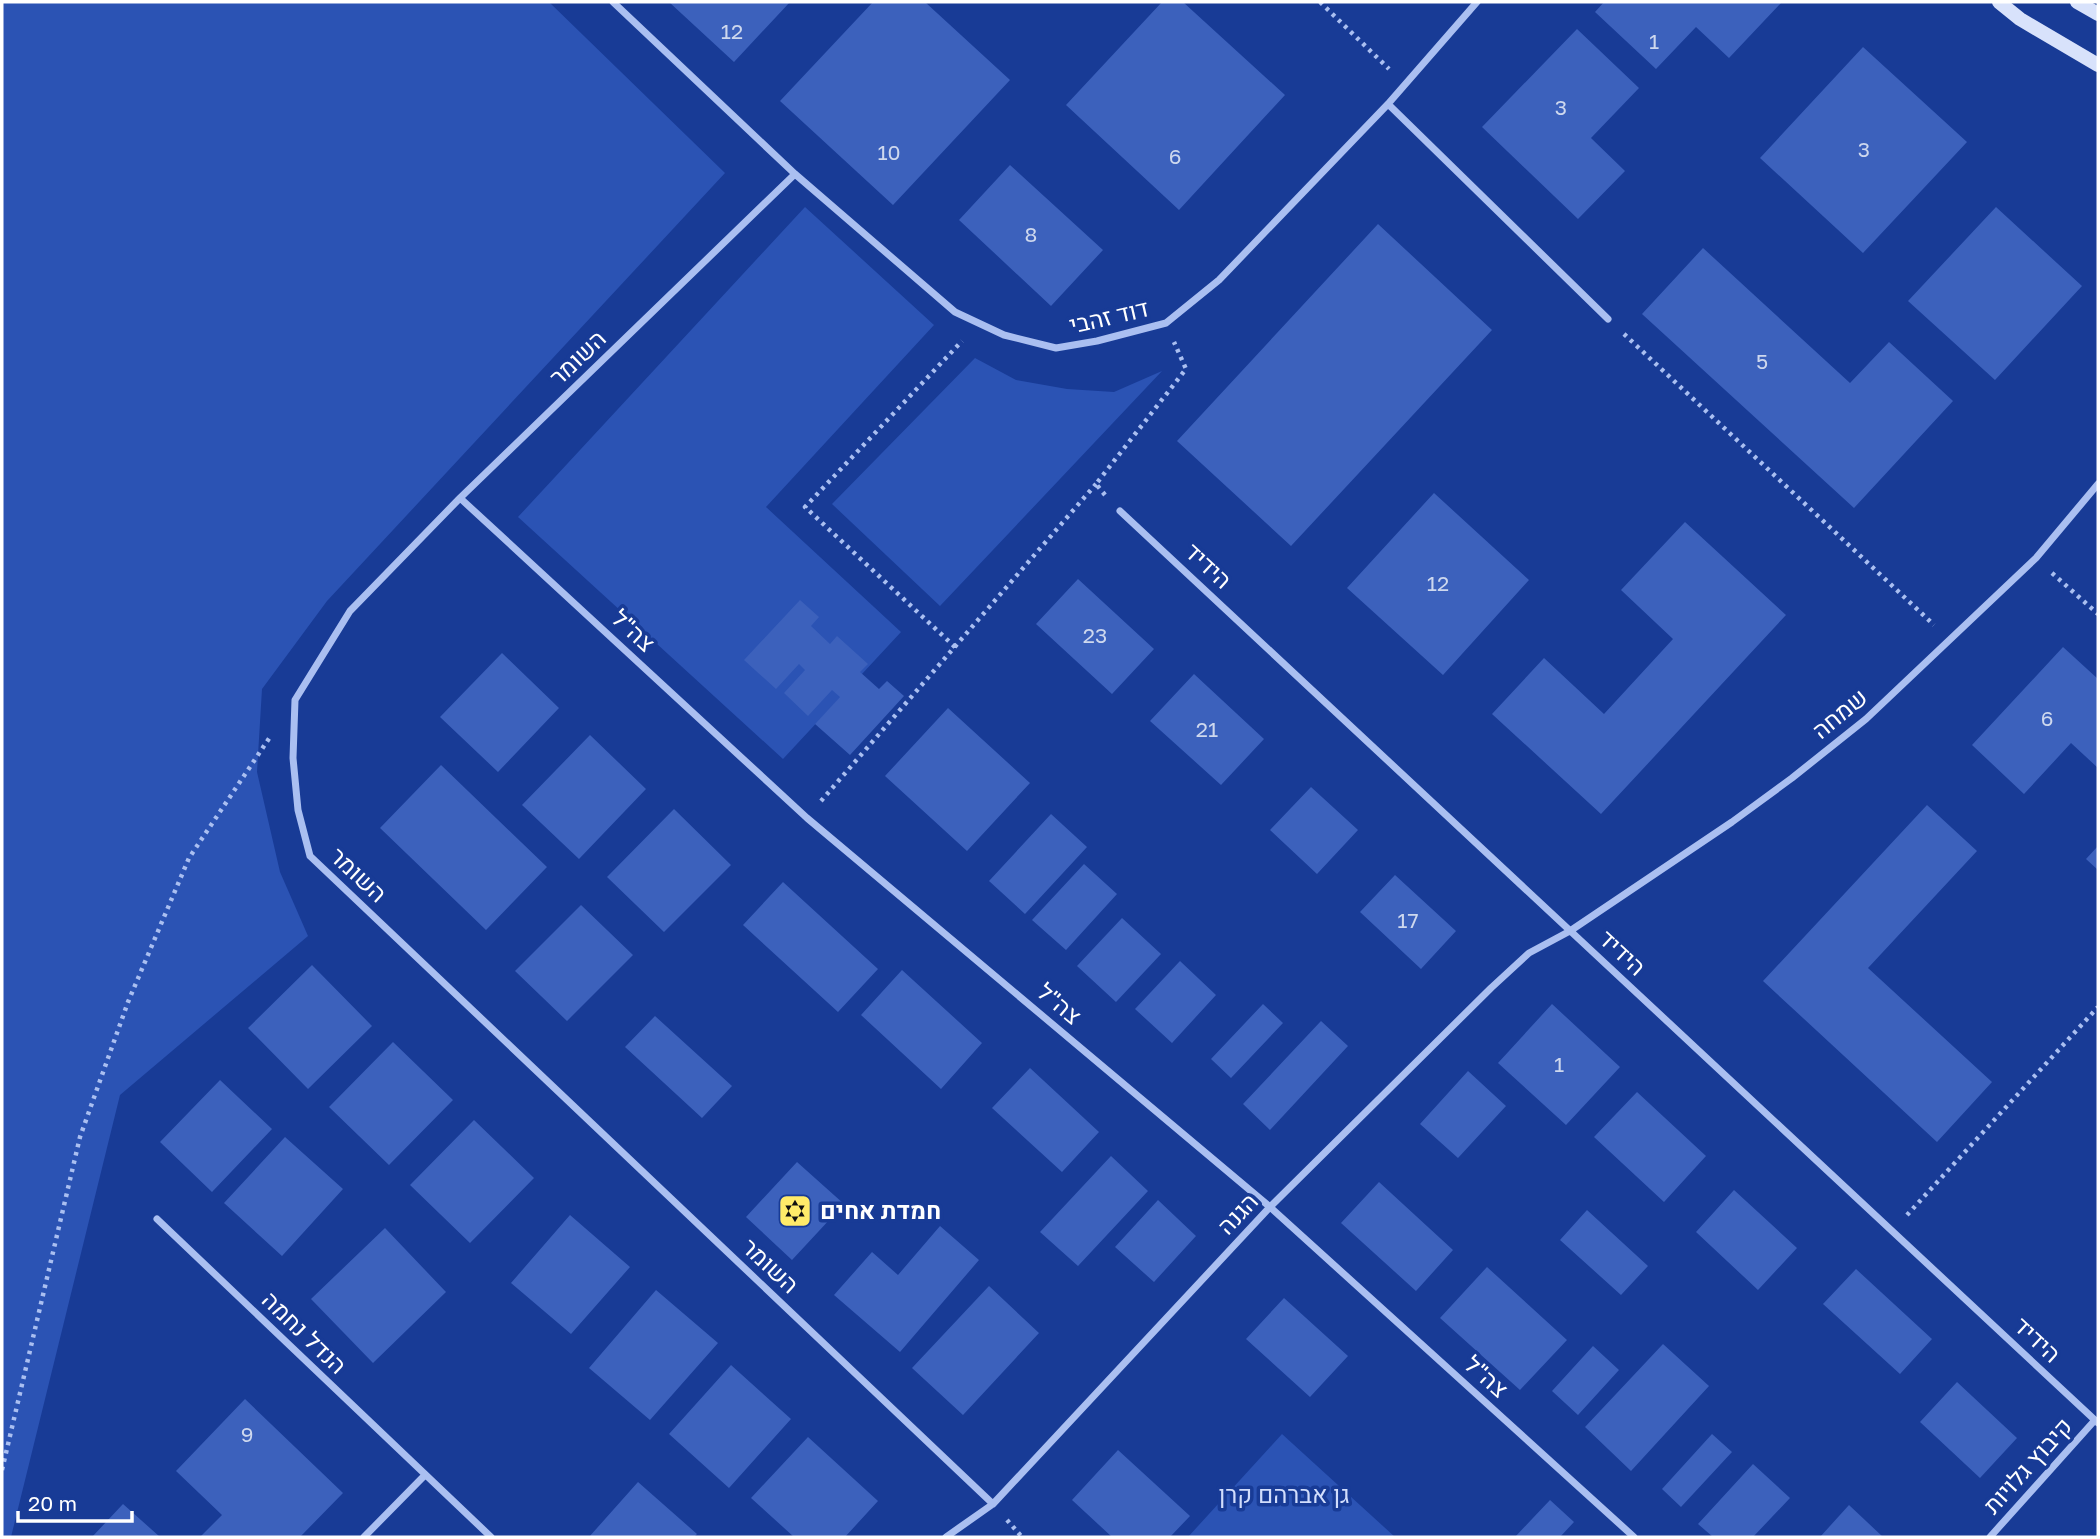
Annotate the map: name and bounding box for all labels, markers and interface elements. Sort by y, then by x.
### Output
house number: 12 [721,18,743,44]
house number: 1 [1649,28,1659,54]
house number: 3 [1555,94,1567,120]
house number: 3 [1858,136,1870,162]
house number: 10 [877,139,901,165]
house number: 6 [1169,143,1181,169]
house number: 8 [1025,221,1037,247]
street label: דוד זהבי [1066,292,1151,339]
street label: השומר [543,323,611,391]
house number: 5 [1756,348,1768,374]
street label: הידיד [1180,536,1239,594]
house number: 12 [1427,570,1449,596]
street label: צה"ל [606,603,662,657]
house number: 23 [1083,622,1107,648]
street label: שמחה [1806,682,1872,744]
house number: 6 [2041,705,2053,731]
house number: 21 [1196,716,1218,742]
street label: השומר [325,840,394,907]
house number: 17 [1397,907,1419,933]
street label: הידיד [1594,923,1653,981]
street label: צה"ל [1032,976,1088,1030]
house number: 1 [1554,1051,1564,1077]
street label: הגנה [1211,1186,1263,1240]
synagogue icon: חמדת אחים [776,1192,814,1230]
place label: חמדת אחים [820,1195,941,1224]
street label: השומר [737,1231,806,1298]
street label: הנדל נחמה [257,1285,353,1379]
street label: הידיד [2009,1310,2068,1368]
street label: צה"ל [1459,1349,1515,1403]
street label: קיבוץ גלויות [1976,1411,2077,1519]
house number: 9 [241,1421,253,1447]
park label: גן אברהם קרן [1219,1479,1349,1508]
scale bar [18,1480,131,1524]
text: 20 m [28,1490,77,1516]

